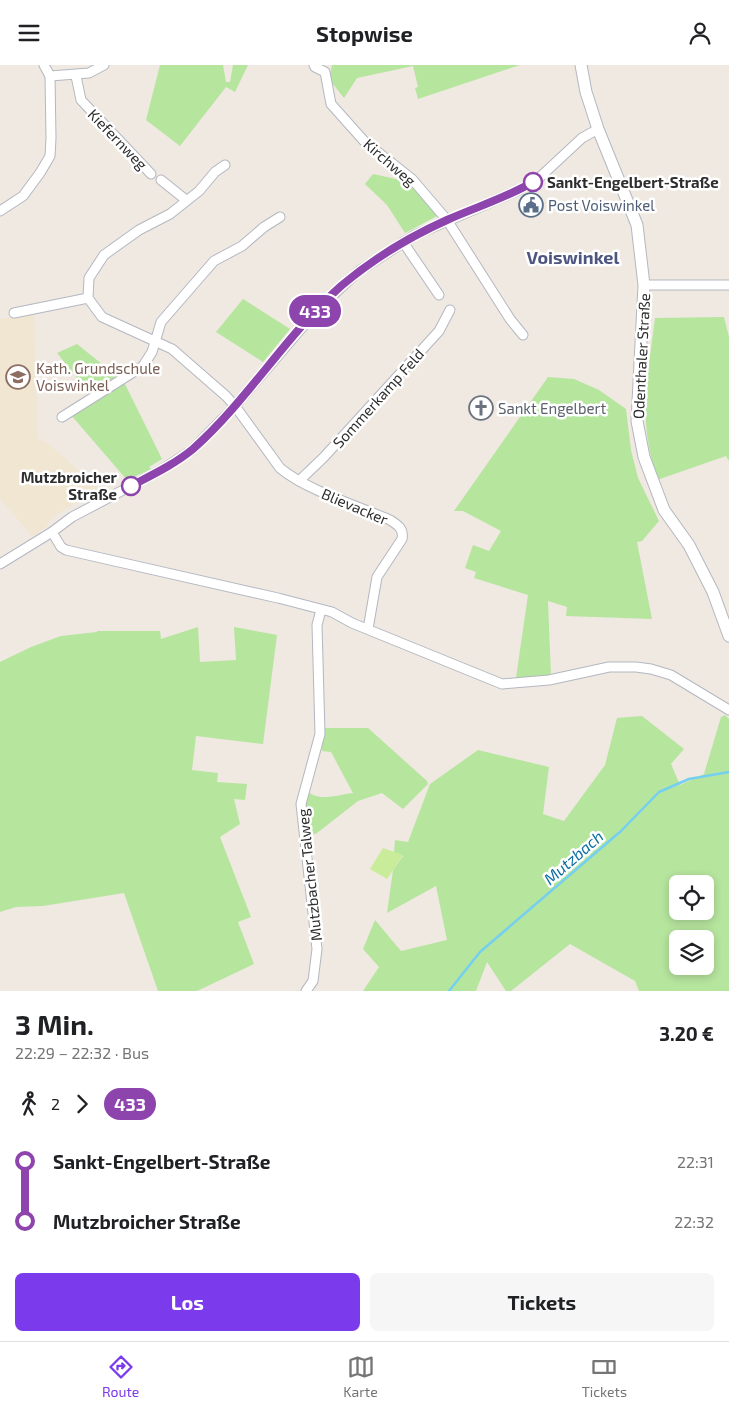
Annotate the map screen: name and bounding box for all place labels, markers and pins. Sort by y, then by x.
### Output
marker: Sankt-Engelbert-Straße [523,172,543,192]
place label: Sankt-Engelbert-Straße [547,173,719,191]
public building icon: Post Voiswinkel [518,192,544,218]
place label: Post Voiswinkel [548,196,655,214]
place label: Kath. Grundschule Voiswinkel [36,359,160,394]
school or university icon: Kath. Grundschule Voiswinkel [5,364,31,390]
church icon: Sankt Engelbert [468,395,494,421]
place label: Sankt Engelbert [498,399,607,417]
place label: Mutzbroicher Straße [21,468,118,503]
marker: Mutzbroicher Straße [121,476,141,496]

